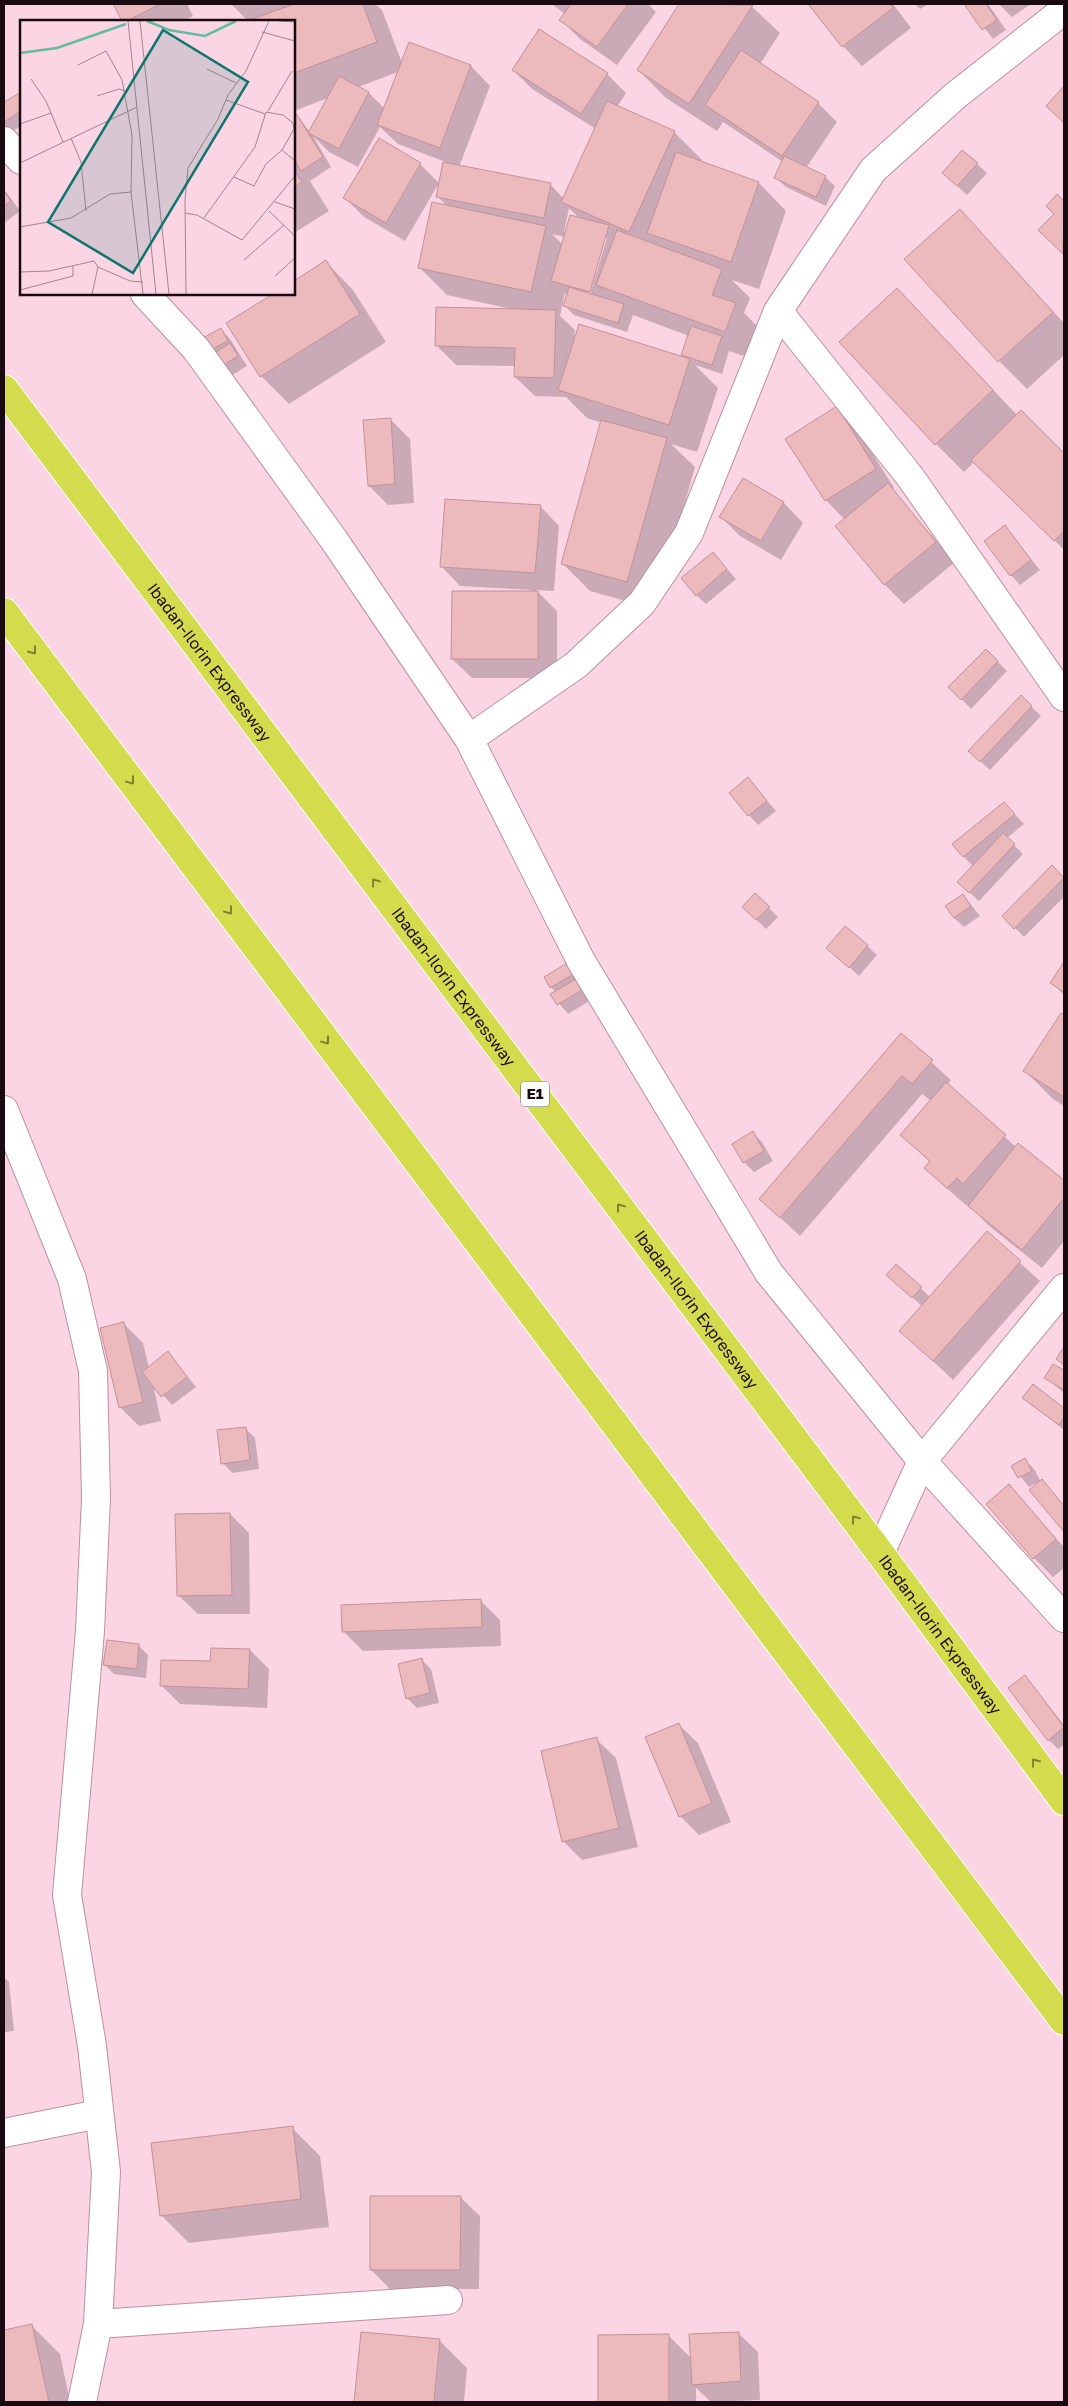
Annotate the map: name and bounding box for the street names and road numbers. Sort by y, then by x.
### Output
street label: Ibadan-Ilorin Expressway [143,579,276,746]
street label: Ibadan-Ilorin Expressway [388,903,520,1070]
road number: E1 [521,1082,549,1106]
street label: Ibadan-Ilorin Expressway [630,1226,763,1393]
street label: Ibadan-Ilorin Expressway [875,1550,1006,1718]

